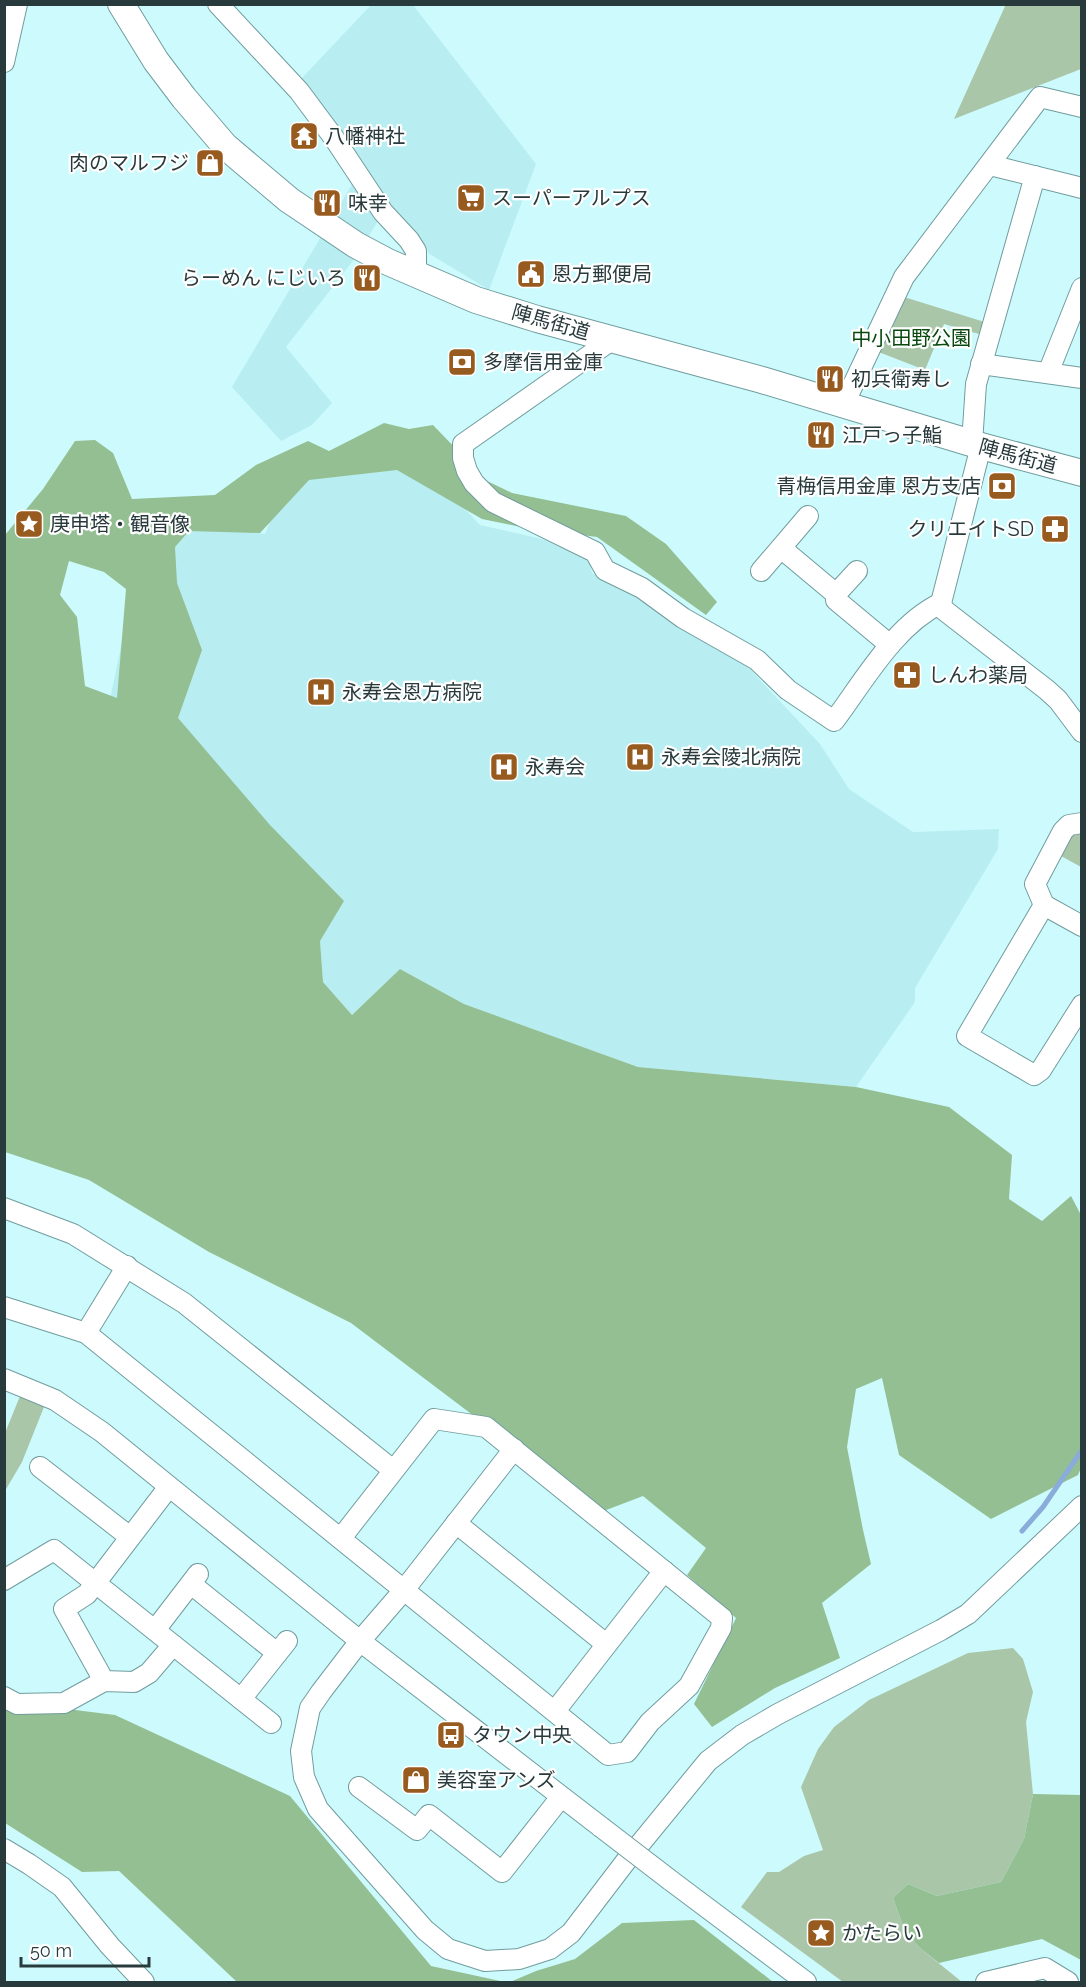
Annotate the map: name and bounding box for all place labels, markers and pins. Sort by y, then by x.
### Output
temple icon: 八幡神社 [288,120,320,152]
place label: 八幡神社 [325,124,405,148]
shop icon: 肉のマルフジ [194,147,226,179]
place label: 肉のマルフジ [69,151,189,175]
supermarket icon: スーパーアルプス [455,182,487,214]
place label: スーパーアルプス [492,186,651,210]
restaurant icon: 味幸 [311,187,343,219]
place label: 味幸 [348,191,388,215]
public building icon: 恩方郵便局 [515,258,547,290]
restaurant icon: らーめん にじいろ [351,262,383,294]
place label: 恩方郵便局 [552,262,652,286]
place label: らーめん にじいろ [181,266,346,290]
bank icon: 多摩信用金庫 [446,346,478,378]
place label: 多摩信用金庫 [483,350,603,374]
restaurant icon: 初兵衛寿し [814,363,846,395]
place label: 初兵衛寿し [851,367,951,391]
restaurant icon: 江戸っ子鮨 [805,419,837,451]
place label: 江戸っ子鮨 [842,423,942,447]
bank icon: 青梅信用金庫 恩方支店 [986,470,1018,502]
place label: 青梅信用金庫 恩方支店 [776,474,981,498]
place icon: 庚申塔・観音像 [13,508,45,540]
place label: 庚申塔・観音像 [50,512,190,536]
pharmacy icon: クリエイトSD [1039,513,1071,545]
place label: クリエイトSD [908,517,1034,541]
pharmacy icon: しんわ薬局 [891,659,923,691]
place label: しんわ薬局 [928,663,1028,687]
hospital icon: 永寿会恩方病院 [305,676,337,708]
place label: 永寿会恩方病院 [342,680,482,704]
hospital icon: 永寿会陵北病院 [624,741,656,773]
place label: 永寿会陵北病院 [661,745,801,769]
hospital icon: 永寿会 [488,751,520,783]
place label: 永寿会 [525,755,585,779]
bus stop icon: タウン中央 [435,1719,467,1751]
place label: タウン中央 [472,1723,572,1747]
shop icon: 美容室アンズ [400,1764,432,1796]
place label: 美容室アンズ [437,1768,556,1792]
place icon: かたらい [805,1917,837,1949]
place label: かたらい [842,1921,922,1945]

